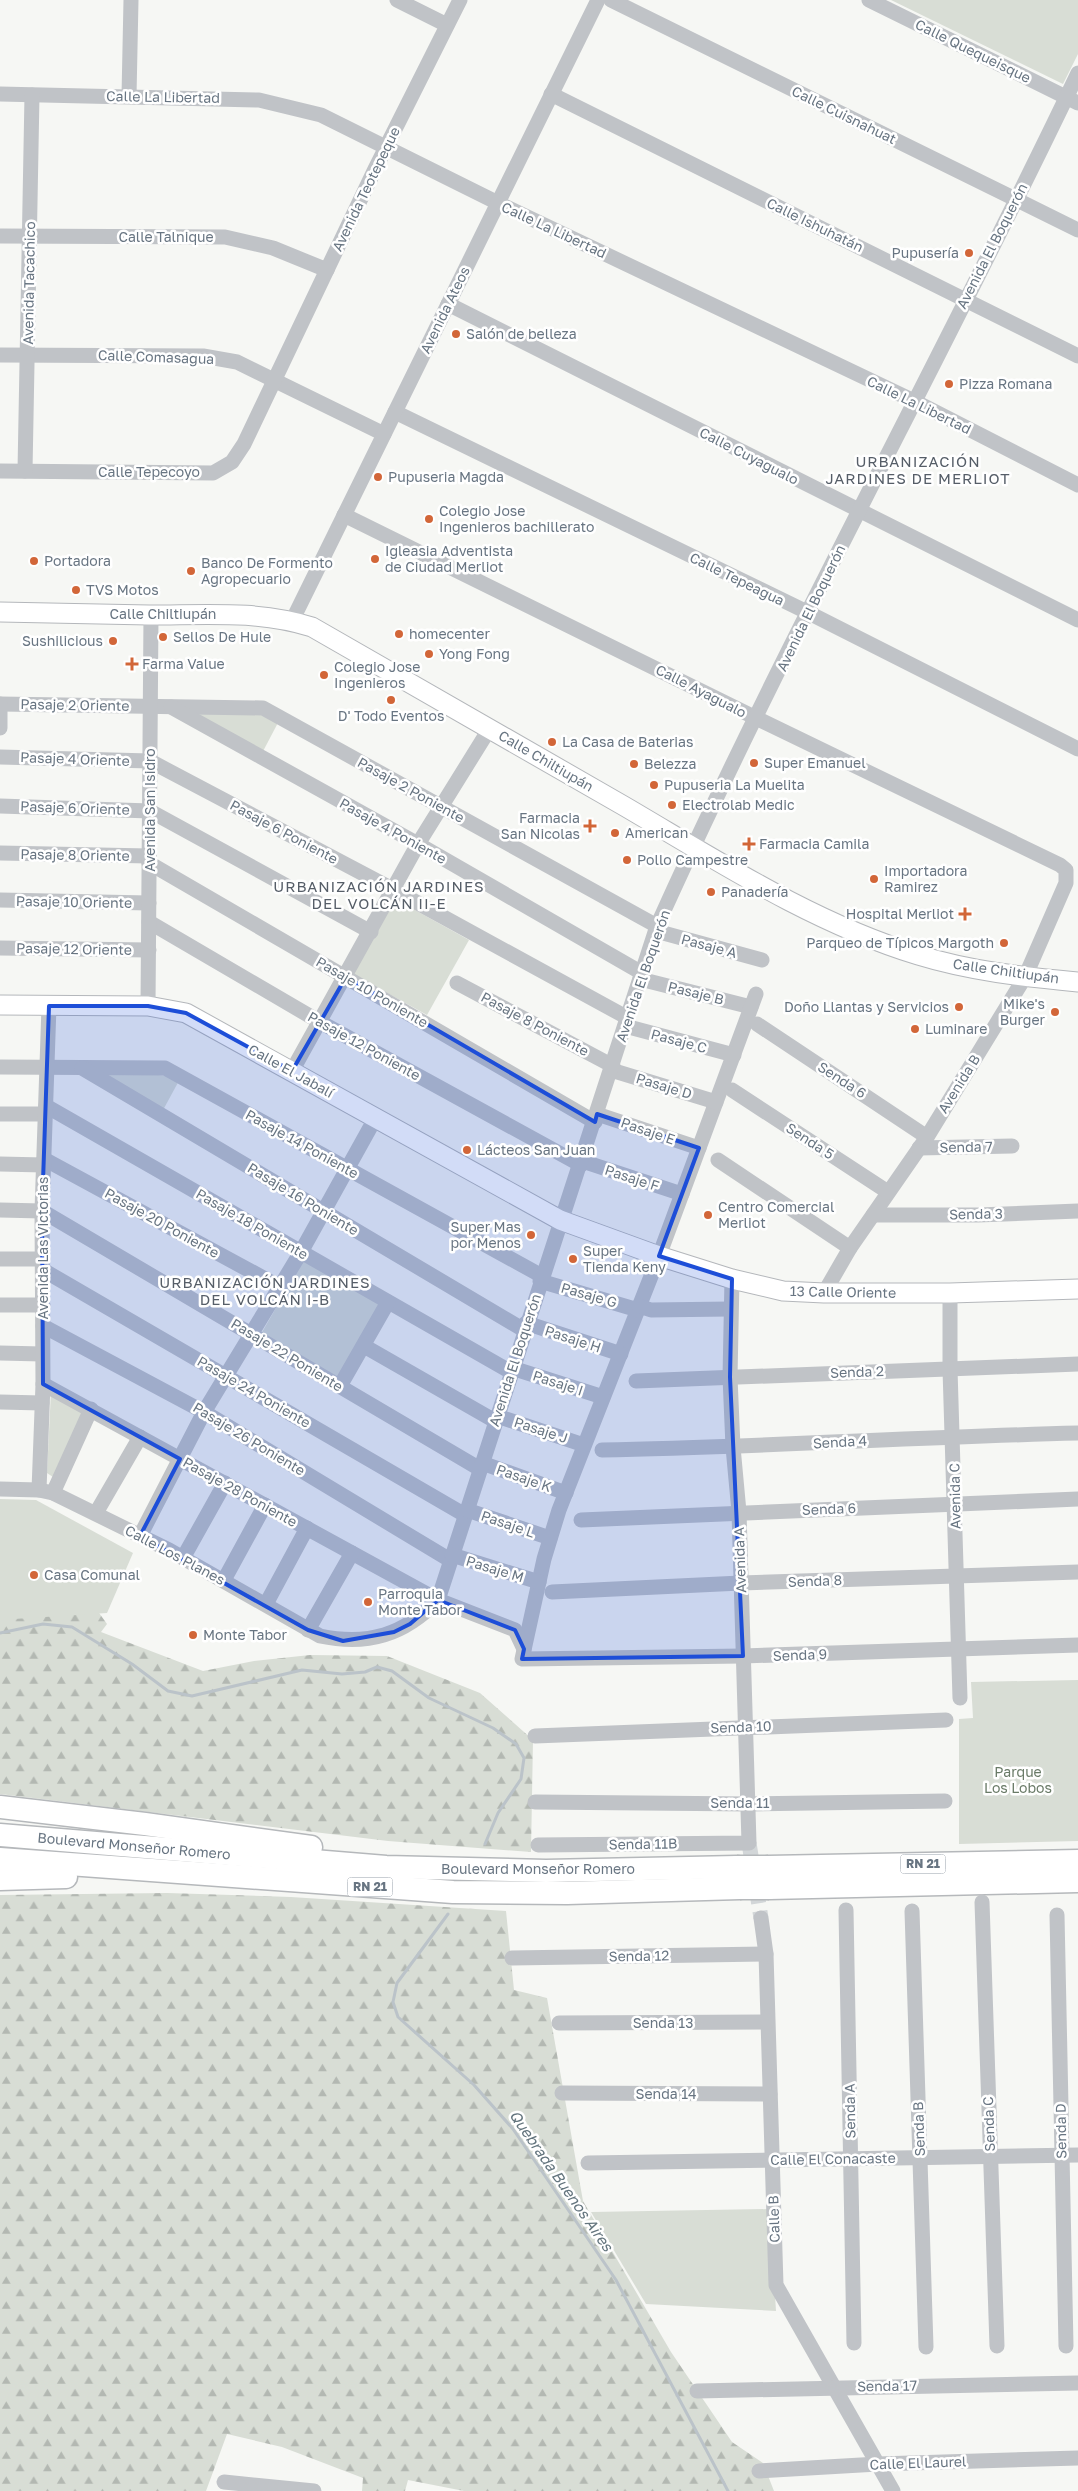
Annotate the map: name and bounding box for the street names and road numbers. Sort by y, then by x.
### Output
street label: Calle Quequeisque [913,15,1034,86]
street label: Calle Cuisnahuat [789,82,899,147]
street label: Calle La Libertad [106,87,220,106]
street label: Avenida Teotepeque [328,124,403,254]
street label: Avenida El Boquerón [953,180,1031,311]
street label: Calle Ishuhatán [764,194,866,255]
street label: Calle La Libertad [499,198,609,261]
street label: Avenida Tacachico [19,221,38,345]
street label: Calle Talnique [118,228,214,245]
street label: Avenida Ateos [416,263,473,356]
street label: Calle Comasagua [98,346,214,367]
street label: Calle La Libertad [864,372,974,437]
street label: Calle Cuyagualo [697,423,802,488]
street label: Calle Tepecoyo [98,463,200,480]
street label: Avenida El Boquerón [773,542,849,674]
street label: Calle Tepeagua [687,548,787,609]
street label: Calle Chiltiupán [110,605,216,622]
street label: Calle Ayagualo [653,660,749,721]
street label: Pasaje 2 Oriente [20,695,130,714]
street label: Calle Chiltiupán [496,726,597,795]
street label: Pasaje 4 Oriente [20,748,130,769]
street label: Avenida San Isidro [141,748,158,872]
street label: Pasaje 2 Poniente [355,753,468,826]
street label: Pasaje 4 Poniente [337,794,450,867]
street label: Pasaje 6 Poniente [227,796,341,867]
street label: Pasaje 6 Oriente [20,797,130,818]
street label: Pasaje 8 Oriente [20,845,130,864]
street label: Pasaje 10 Oriente [16,892,132,911]
street label: Avenida El Boquerón [612,908,673,1044]
street label: Pasaje A [679,930,739,961]
street label: Pasaje 12 Oriente [16,939,132,958]
street label: Pasaje 10 Poniente [313,953,431,1031]
street label: Calle Chiltiupán [952,955,1060,986]
street label: Pasaje B [666,977,726,1008]
street label: Pasaje 8 Poniente [478,988,592,1059]
street label: Pasaje 12 Poniente [305,1008,424,1084]
street label: Pasaje C [649,1025,709,1056]
street label: Calle El Jabalí [246,1040,338,1102]
street label: Avenida B [934,1051,983,1116]
street label: Senda 6 [815,1058,870,1101]
street label: Pasaje D [634,1069,694,1102]
street label: Pasaje 14 Poniente [243,1105,362,1182]
street label: Pasaje E [619,1113,677,1148]
street label: Senda 5 [783,1119,837,1162]
street label: Senda 7 [939,1138,993,1155]
street label: Pasaje 16 Poniente [245,1159,362,1238]
street label: Pasaje F [603,1161,661,1194]
street label: Avenida Las Victorias [34,1177,51,1319]
street label: Pasaje 20 Poniente [102,1184,222,1261]
street label: Pasaje 18 Poniente [193,1185,311,1263]
street label: Senda 3 [949,1205,1003,1222]
street label: Pasaje G [559,1278,619,1311]
street label: 13 Calle Oriente [790,1282,896,1301]
street label: Avenida El Boquerón [485,1291,544,1428]
street label: Pasaje 22 Poniente [228,1314,346,1395]
street label: Pasaje H [543,1321,604,1356]
street label: Pasaje 24 Poniente [195,1352,314,1431]
street label: Senda 2 [830,1362,884,1381]
street label: Pasaje I [531,1366,586,1399]
street label: Pasaje 26 Poniente [190,1398,308,1479]
street label: Pasaje J [512,1413,570,1446]
street label: Senda 4 [812,1432,868,1451]
street label: Pasaje 28 Poniente [180,1453,300,1530]
street label: Pasaje K [494,1460,554,1495]
street label: Avenida C [945,1463,964,1529]
street label: Senda 6 [802,1499,856,1518]
street label: Pasaje L [479,1506,537,1541]
street label: Calle Los Planes [122,1521,228,1588]
street label: Avenida A [730,1526,749,1593]
street label: Pasaje M [464,1552,526,1585]
street label: Senda 8 [788,1571,842,1590]
street label: Senda 9 [773,1645,827,1664]
street label: Senda 10 [710,1717,772,1736]
street label: Senda 11 [710,1794,770,1811]
street label: Boulevard Monseñor Romero [37,1829,231,1862]
street label: Senda 11B [609,1834,677,1853]
road number: RN 21 [900,1855,946,1874]
street label: Boulevard Monseñor Romero [441,1860,635,1877]
road number: RN 21 [348,1878,392,1896]
street label: Senda 12 [609,1946,669,1965]
street label: Senda 13 [633,2014,693,2031]
street label: Senda A [841,2083,858,2139]
street label: Senda 14 [635,2085,697,2102]
street label: Senda C [979,2096,998,2152]
street label: Senda B [909,2101,928,2157]
street label: Senda D [1052,2103,1069,2159]
street label: Calle El Conacaste [770,2149,896,2168]
street label: Calle B [764,2195,783,2243]
street label: Senda 17 [857,2376,917,2395]
street label: Calle El Laurel [869,2452,967,2473]

